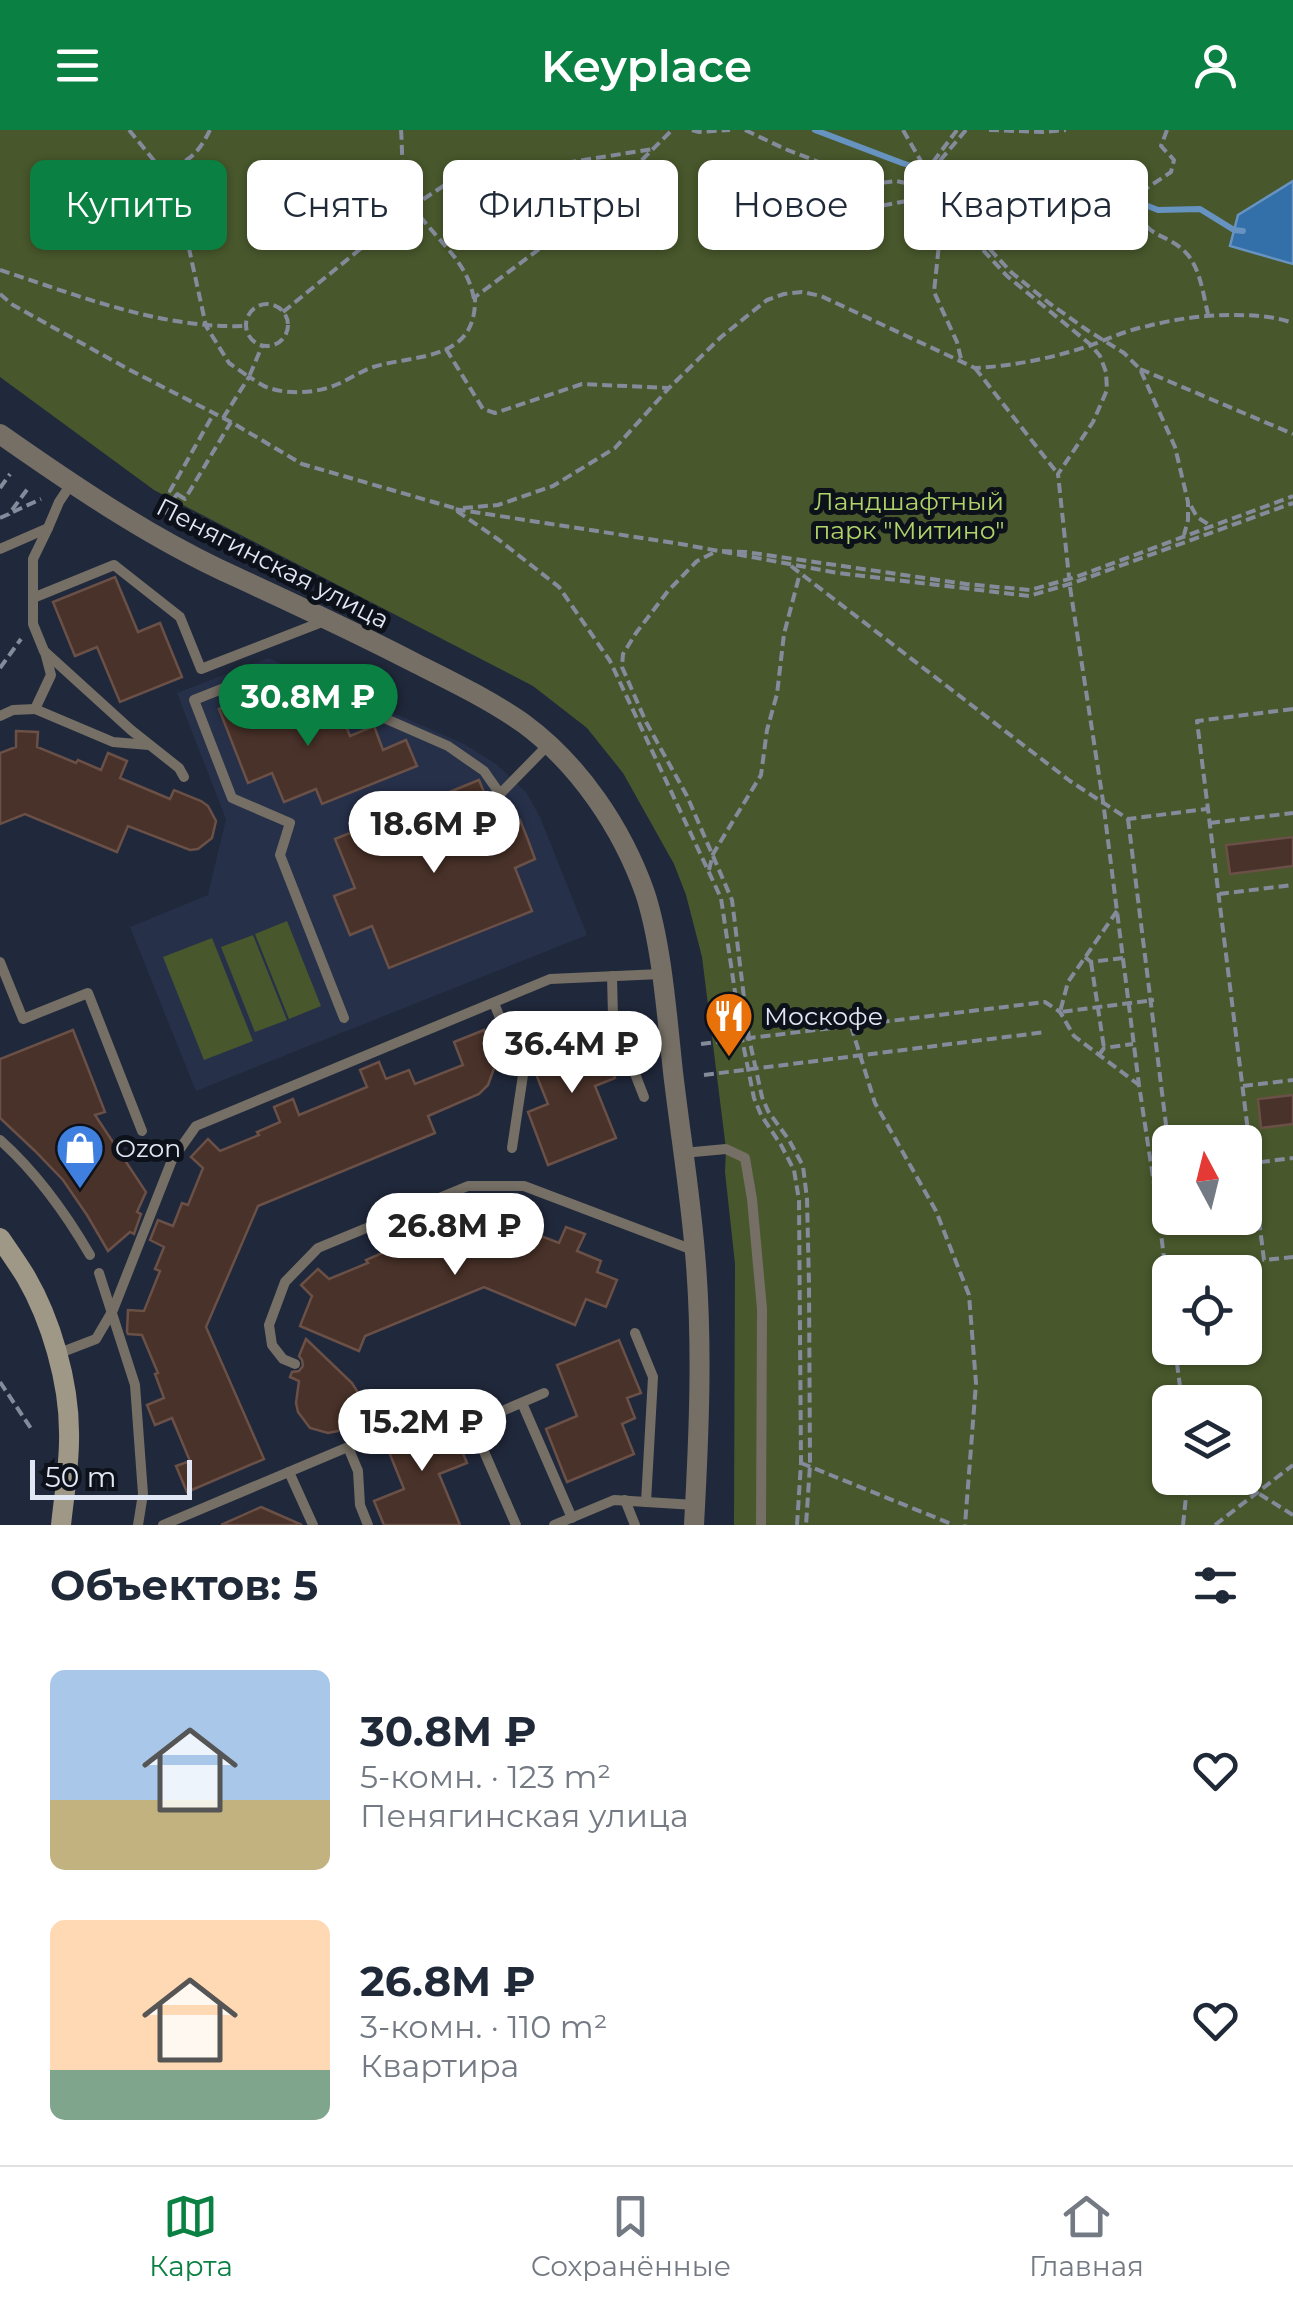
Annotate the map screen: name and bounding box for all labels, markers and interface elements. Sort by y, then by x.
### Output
icon: menu [50,38,105,93]
text: Keyplace [541,38,752,93]
icon: person [1188,38,1243,93]
chip: Купить [30,160,227,250]
chip: Снять [247,160,423,250]
chip: Фильтры [443,160,678,250]
chip: Новое [698,160,884,250]
chip: Квартира [904,160,1148,250]
park label: Ландшафтный парк "Митино" [813,486,1005,545]
street label: Пенягинская улица [152,491,394,635]
pin: 30.8M ₽ [216,664,400,749]
text: 30.8M ₽ [241,677,375,716]
pin: 18.6M ₽ [342,791,526,876]
text: 18.6M ₽ [371,804,497,843]
restaurant icon: Москофе [703,990,755,1058]
place label: Москофе [764,1001,883,1031]
pin: 36.4M ₽ [480,1011,664,1096]
text: 36.4M ₽ [505,1024,639,1063]
shop icon: Ozon [54,1122,106,1190]
north arrow [1152,1125,1262,1235]
map controls [1152,1125,1262,1495]
place label: Ozon [115,1133,181,1163]
pin: 26.8M ₽ [363,1193,547,1278]
text: 26.8M ₽ [388,1206,522,1245]
button: locate [1152,1255,1262,1365]
button: layers [1152,1385,1262,1495]
pin: 15.2M ₽ [330,1389,514,1474]
text: 15.2M ₽ [360,1402,484,1441]
scale bar [30,1455,192,1500]
text: 50 m [45,1460,116,1494]
icon: filters [1188,1558,1243,1613]
text: Объектов: 5 [50,1559,318,1611]
text: 30.8M ₽ [360,1705,537,1757]
icon: home [130,1710,250,1830]
icon: heart [1188,1743,1243,1798]
text: 5-комн. · 123 m² [360,1757,611,1796]
text: Пенягинская улица [360,1796,689,1835]
text: 26.8M ₽ [360,1955,536,2007]
icon: home [130,1960,250,2080]
icon: heart [1188,1993,1243,2048]
text: 3-комн. · 110 m² [360,2007,608,2046]
text: Квартира [360,2046,519,2085]
tab: Карта [149,2189,233,2283]
tab: Сохранённые [531,2189,731,2283]
tab: Главная [1029,2189,1144,2283]

